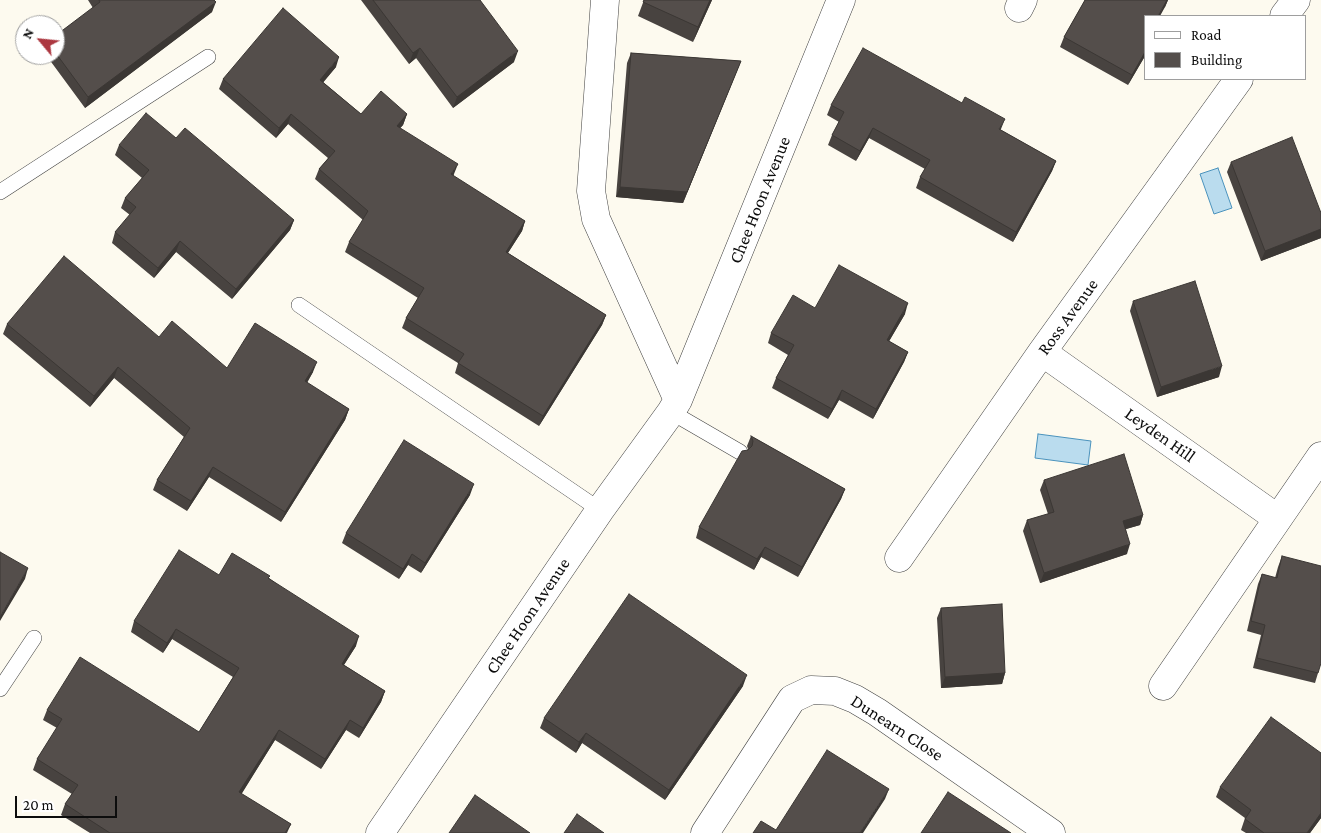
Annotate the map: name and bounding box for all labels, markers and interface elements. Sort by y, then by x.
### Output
north arrow [15,15,65,65]
legend [1144,15,1306,80]
text: N [18,25,37,41]
text: Road [1191,27,1221,43]
text: Building [1191,52,1242,68]
street label: Chee Hoon Avenue [725,133,795,267]
street label: Ross Avenue [1033,275,1103,359]
street label: Leyden Hill [1120,403,1200,467]
street label: Chee Hoon Avenue [481,554,575,678]
street label: Dunearn Close [847,690,947,766]
scale bar [18,786,120,818]
text: 20 m [23,797,54,813]

